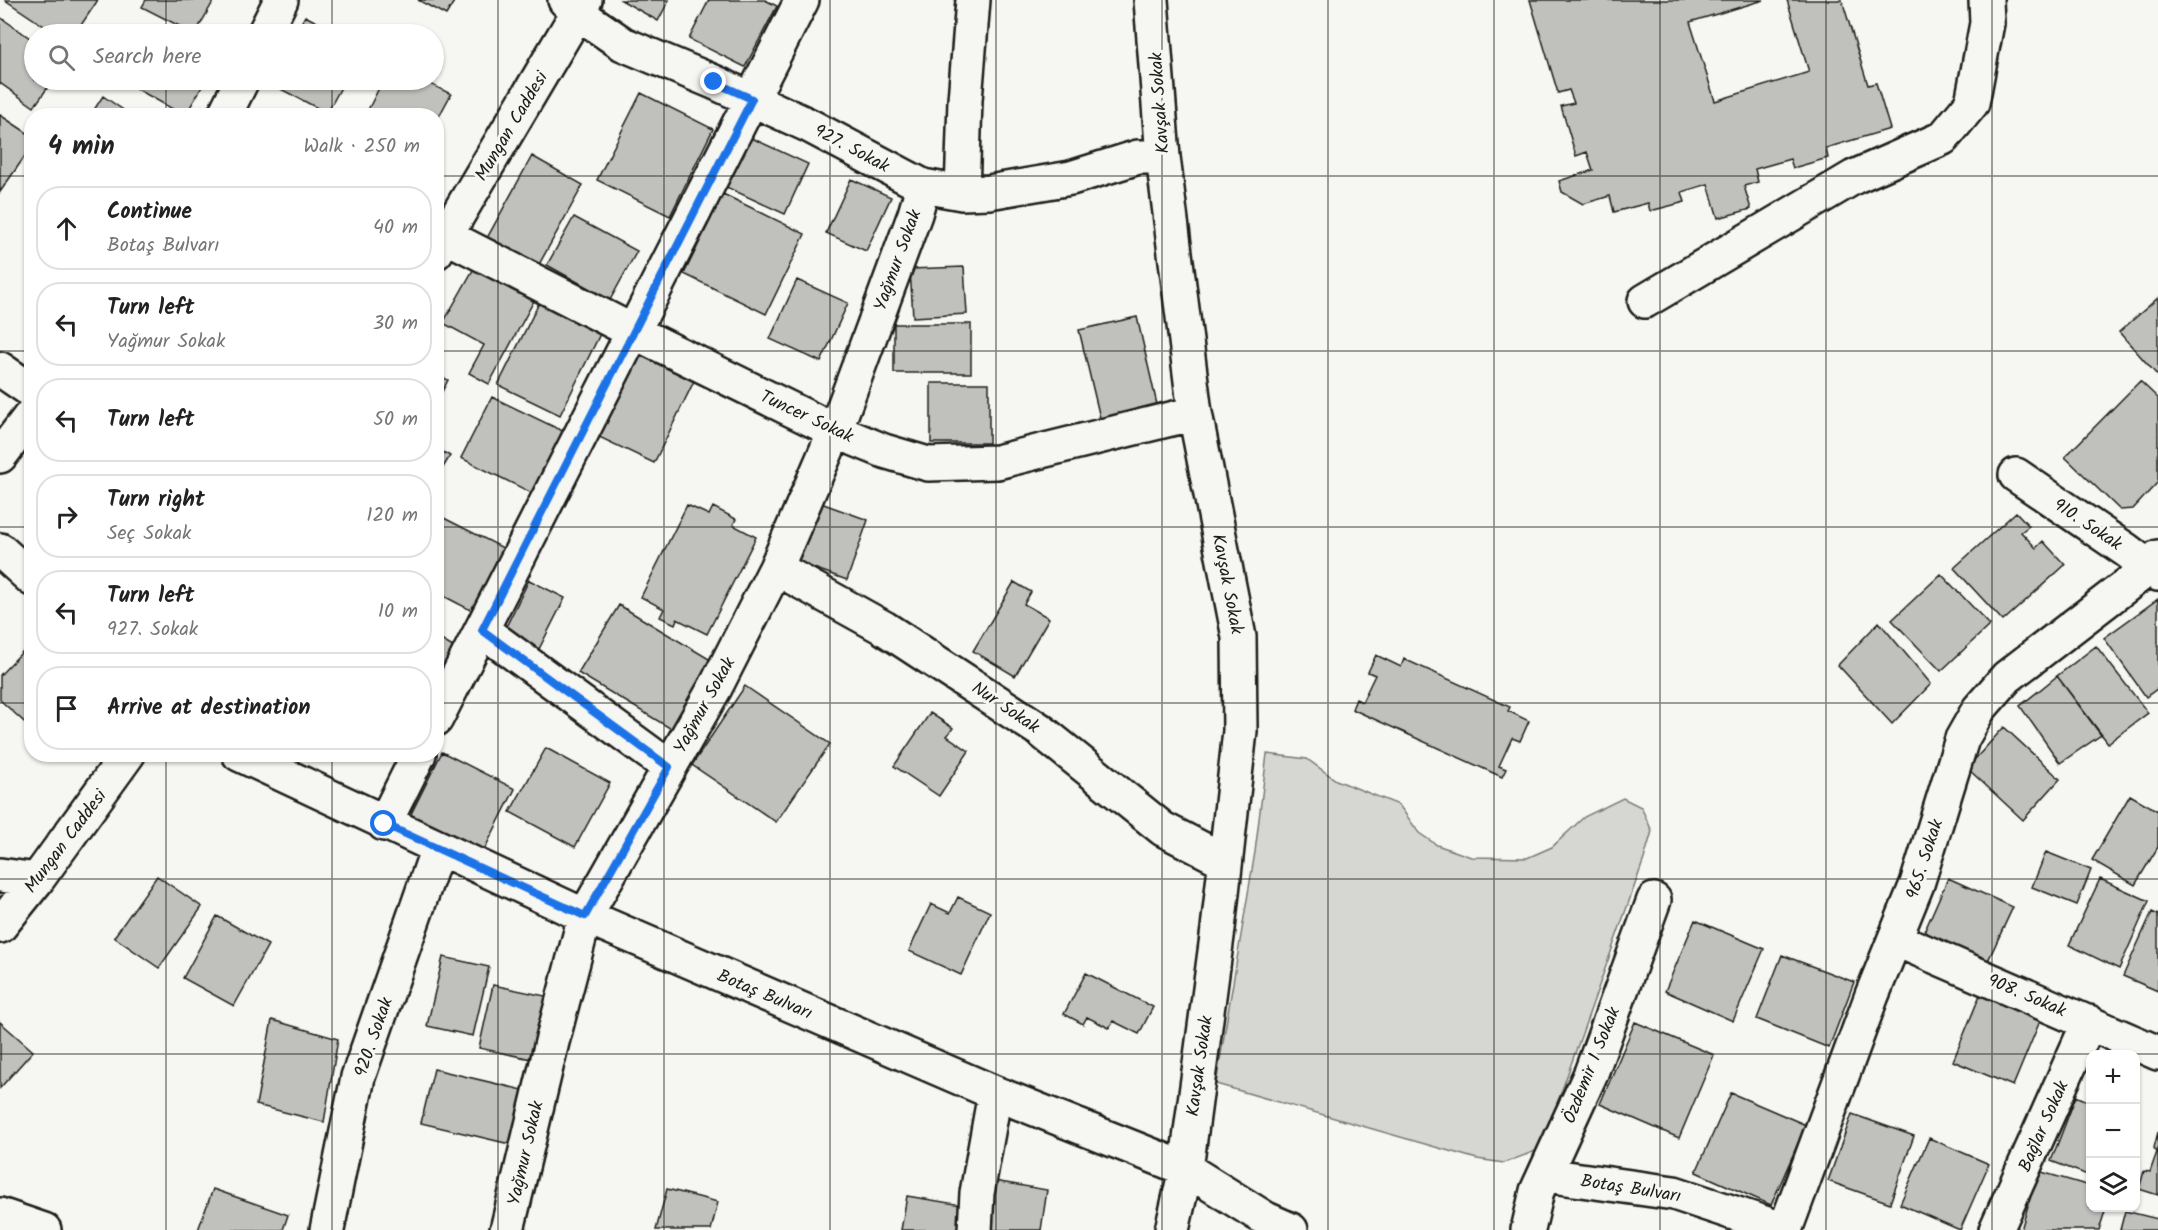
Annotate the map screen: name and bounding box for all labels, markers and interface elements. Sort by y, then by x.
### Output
search box [24,24,444,90]
text: Search here [93,40,201,75]
icon: search [45,41,78,74]
street label: Kavşak Sokak [1142,51,1179,155]
street label: Mungan Caddesi [468,66,557,187]
route end [700,68,726,94]
street label: 927. Sokak [808,117,895,182]
text: 4 min [48,126,115,168]
text: Walk · 250 m [304,131,420,163]
text: Continue [107,195,192,230]
street label: Yağmur Sokak [867,205,930,316]
icon: ahead [50,212,83,245]
text: 40 m [373,212,418,244]
text: Botaş Bulvarı [107,230,219,262]
text: Turn left [107,291,194,326]
icon: left [50,308,83,341]
text: 30 m [373,308,418,340]
text: Yağmur Sokak [107,326,225,358]
street label: Tuncer Sokak [755,383,858,452]
text: Turn left [107,403,194,438]
icon: left [50,404,83,437]
text: 50 m [373,404,418,436]
text: Turn right [107,483,205,518]
street label: 910. Sokak [2047,491,2128,559]
icon: right [50,500,83,533]
text: 120 m [366,500,418,532]
text: Seç Sokak [107,518,191,550]
street label: Kavşak Sokak [1203,532,1251,637]
text: Turn left [107,579,194,614]
icon: left [50,596,83,629]
text: 10 m [378,596,418,628]
text: 927. Sokak [107,614,198,646]
street label: Yağmur Sokak [667,652,744,759]
street label: Nur Sokak [965,675,1046,742]
text: Arrive at destination [107,691,310,726]
icon: arrive [50,692,83,725]
street label: Mungan Caddesi [17,783,115,900]
route start [370,810,396,836]
street label: 965. Sokak [1899,815,1952,903]
street label: Botaş Bulvarı [712,962,817,1028]
street label: 908. Sokak [1982,967,2071,1026]
street label: 920. Sokak [347,993,402,1081]
street label: Özdemir 1 Sokak [1556,1002,1629,1128]
street label: Kavşak Sokak [1179,1013,1222,1118]
map controls [2086,1050,2140,1212]
button: + [2086,1050,2140,1104]
street label: Bağlar Sokak [2011,1076,2078,1177]
street label: Yağmur Sokak [500,1098,553,1208]
button: − [2086,1104,2140,1158]
button: layers [2086,1158,2140,1212]
street label: Botaş Bulvarı [1579,1167,1683,1212]

